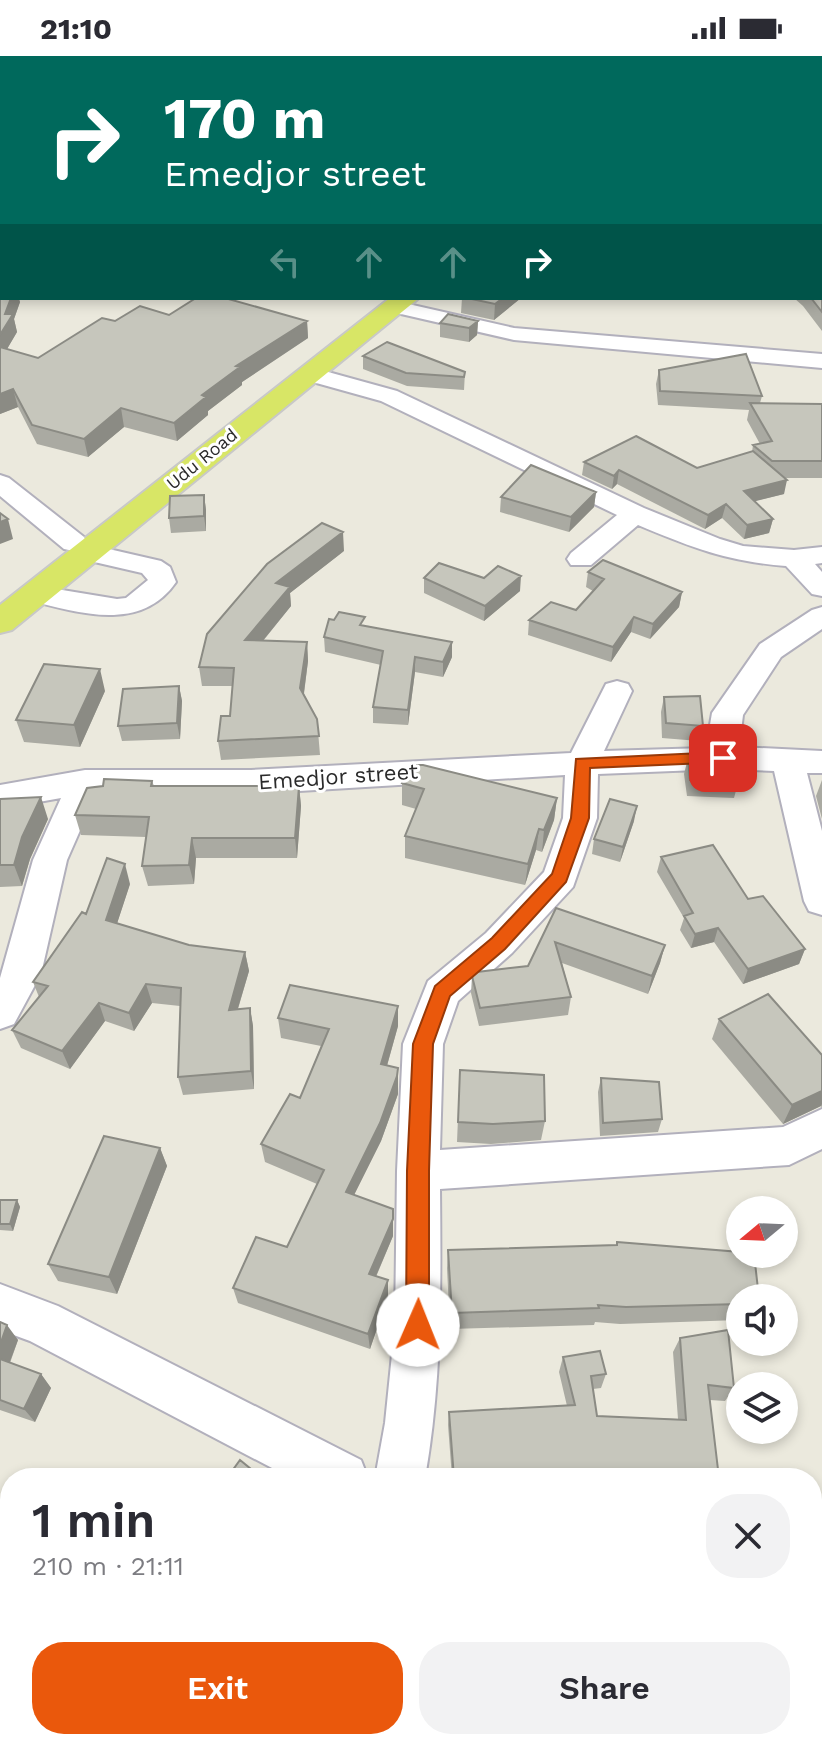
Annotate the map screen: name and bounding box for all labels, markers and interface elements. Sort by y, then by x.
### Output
text: 21:10 [40,11,112,46]
text: 170 m [164,86,326,152]
icon: right [32,88,136,192]
text: Emedjor street [164,153,426,195]
icon: left [263,240,307,284]
icon: ahead [347,240,391,284]
icon: ahead [431,240,475,284]
icon: right [515,240,559,284]
street label: Udu Road [162,424,241,494]
pin [689,724,757,792]
icon: arrive [701,736,745,780]
street label: Emedjor street [257,758,419,795]
north arrow [726,1196,798,1268]
map controls [726,1196,798,1444]
position arrow [376,1283,460,1367]
button: sound [726,1284,798,1356]
button: layers [726,1372,798,1444]
text: 1 min [32,1492,155,1549]
button: close [706,1494,790,1578]
text: 210 m · 21:11 [32,1551,184,1581]
button: Exit [32,1642,403,1734]
button: Share [419,1642,790,1734]

